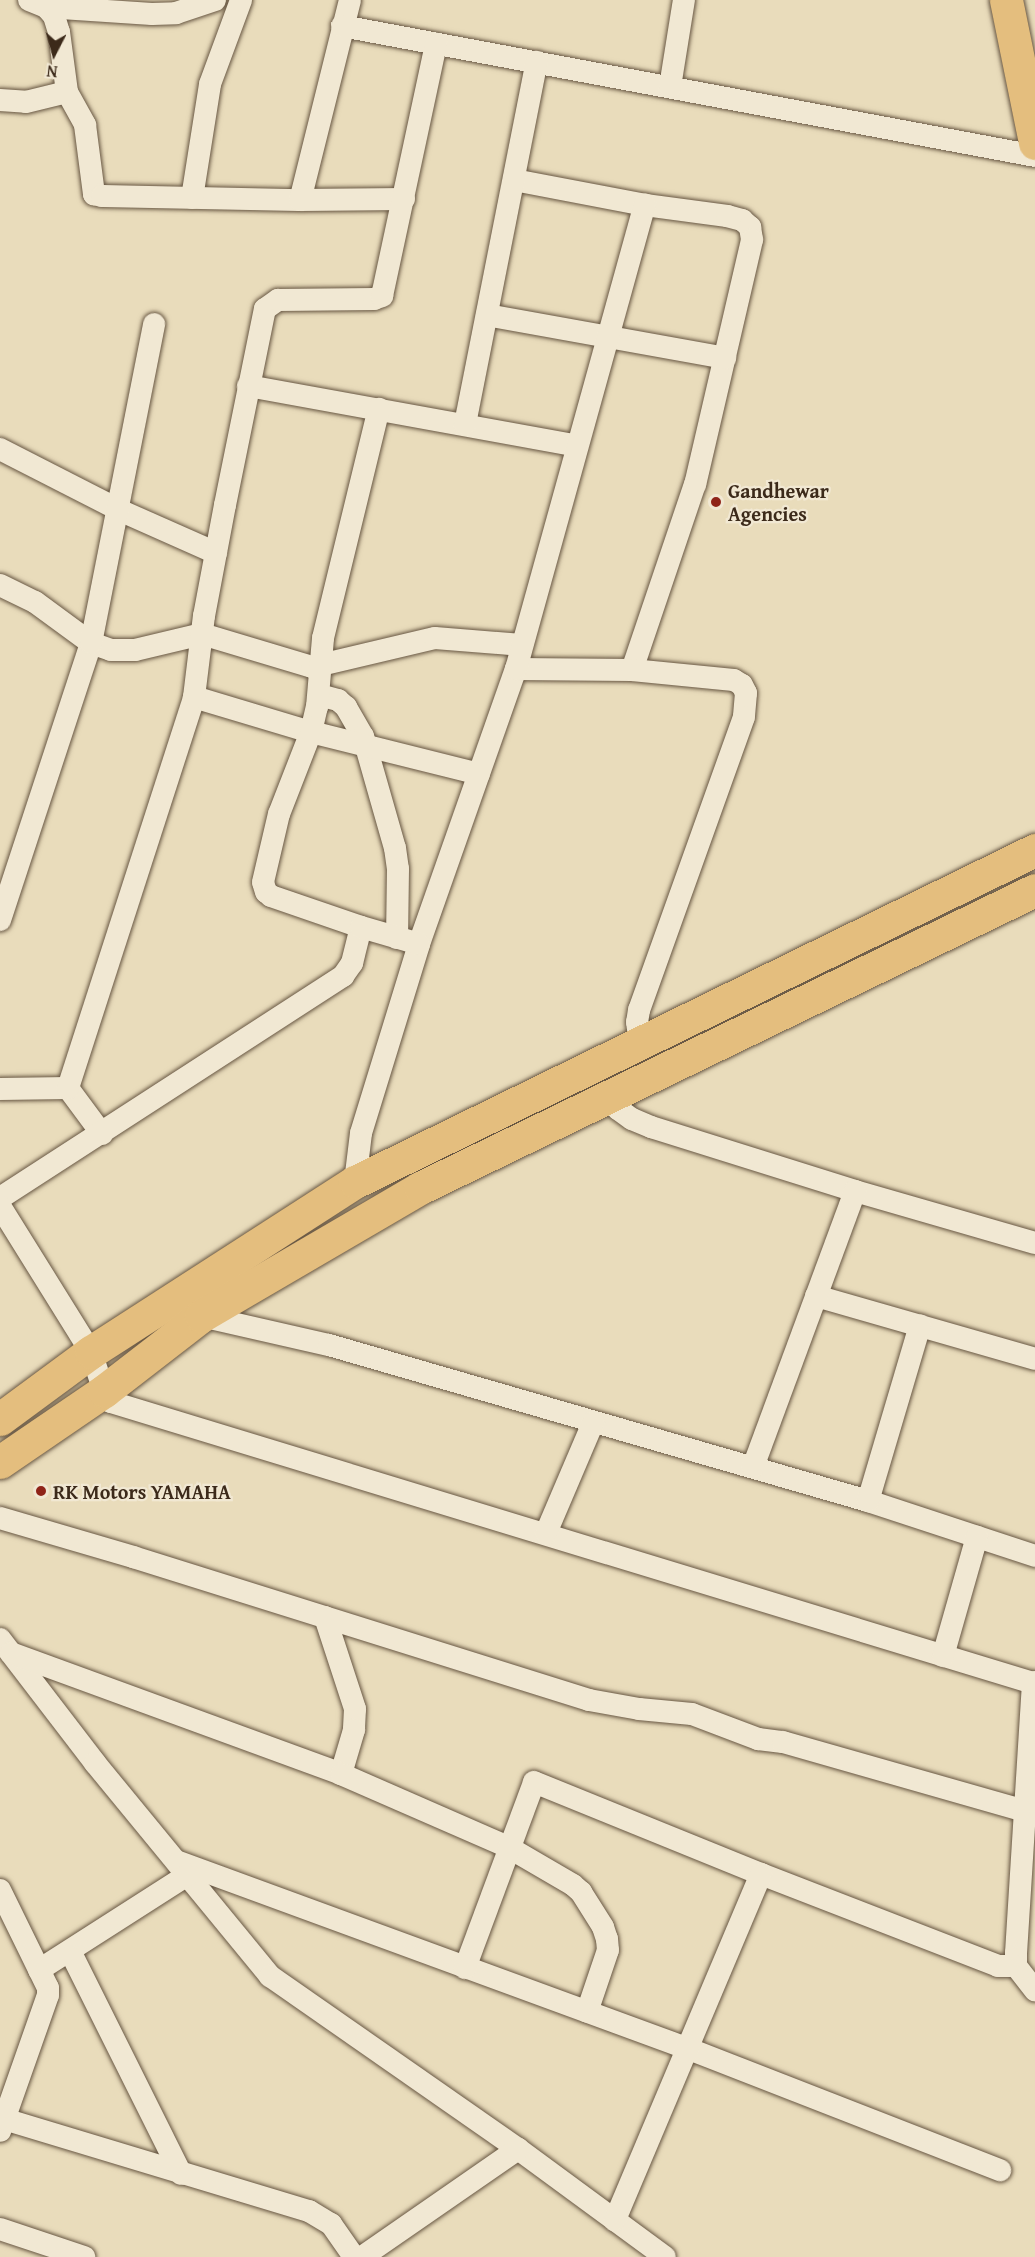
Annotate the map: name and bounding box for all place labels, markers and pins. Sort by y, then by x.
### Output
place label: Gandhewar Agencies [728,478,829,525]
marker: Gandhewar Agencies [709,495,723,509]
place label: RK Motors YAMAHA [53,1479,231,1503]
marker: RK Motors YAMAHA [34,1484,48,1498]

